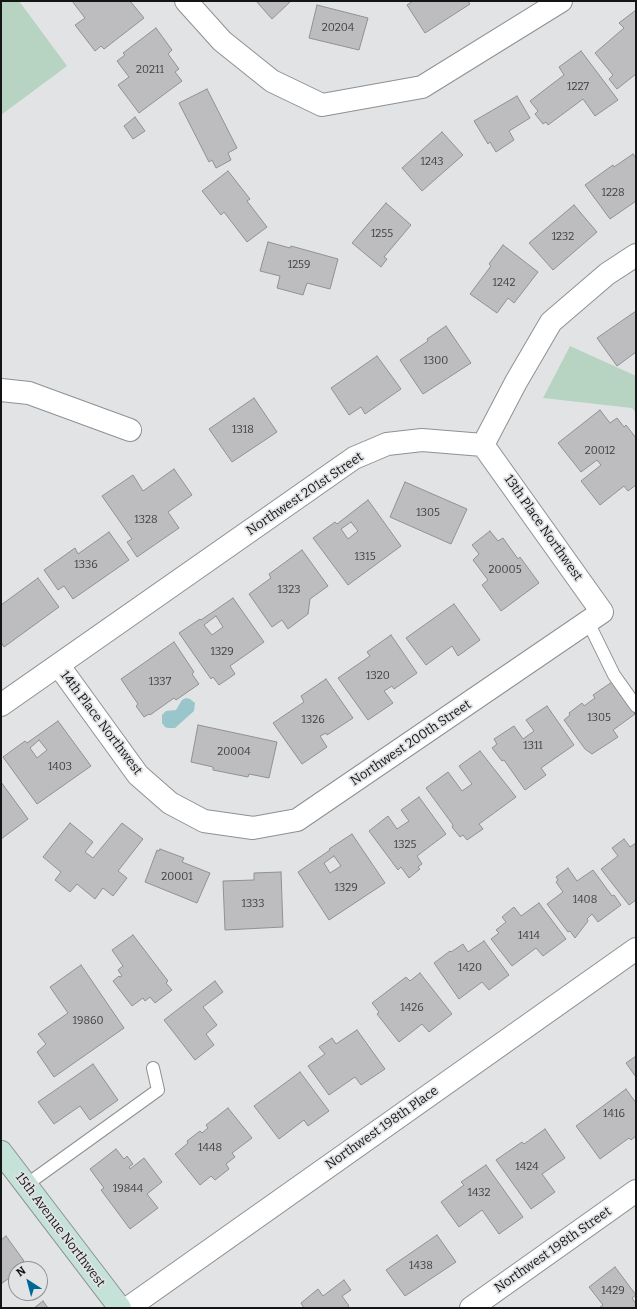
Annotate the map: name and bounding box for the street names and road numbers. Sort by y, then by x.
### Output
street label: Northwest 201st Street [244,449,366,539]
street label: 13th Place Northwest [500,472,586,584]
street label: 14th Place Northwest [57,668,145,778]
street label: Northwest 200th Street [348,697,474,789]
street label: Northwest 198th Place [323,1083,441,1173]
street label: 15th Avenue Northwest [12,1170,108,1290]
street label: Northwest 198th Street [492,1204,614,1296]

